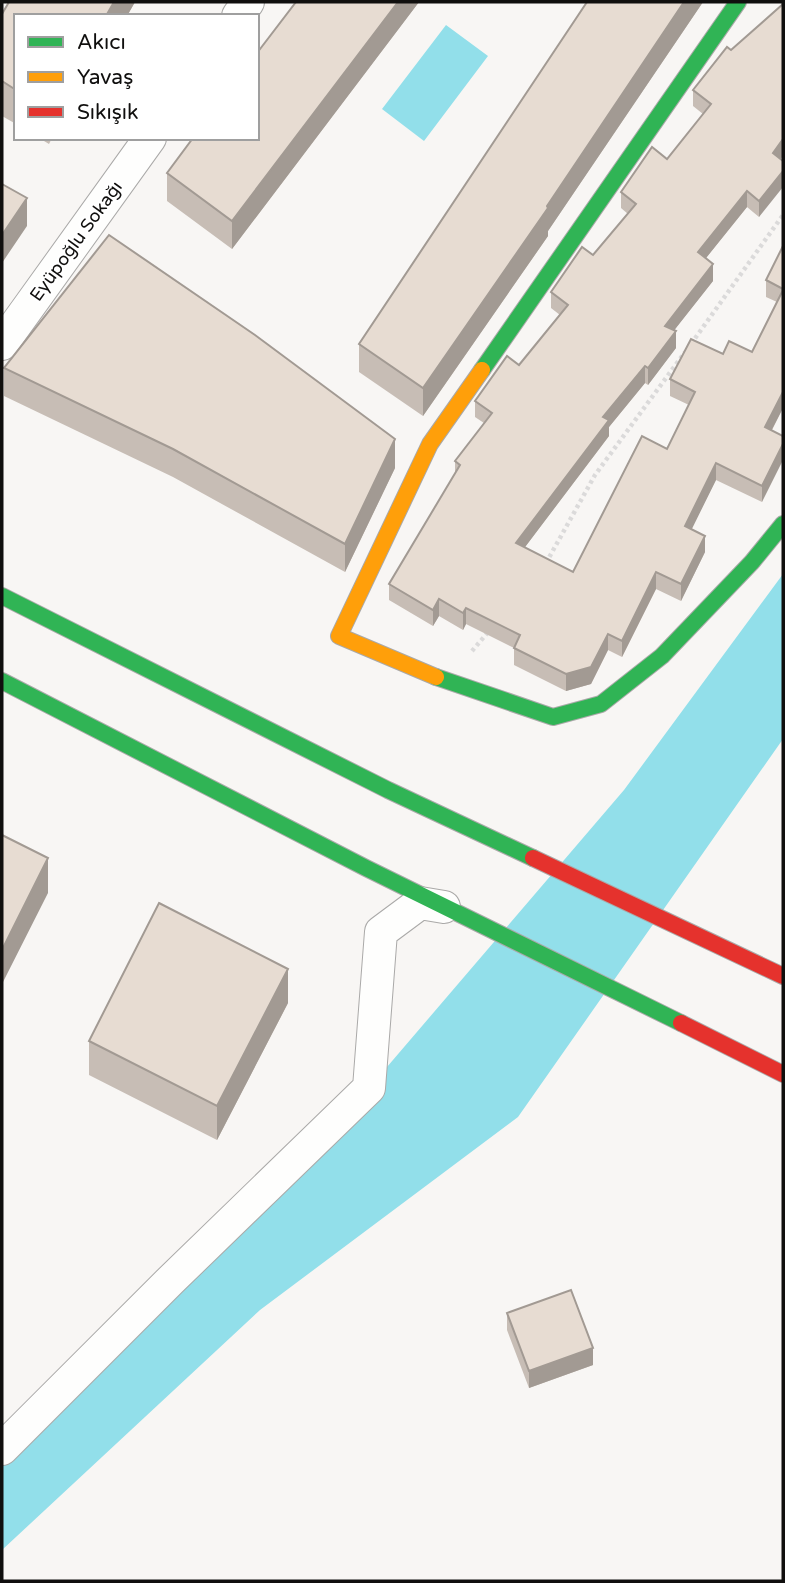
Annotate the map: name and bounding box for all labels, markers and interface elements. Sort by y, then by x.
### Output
legend [14,14,259,140]
text: Akıcı [77,30,126,55]
text: Yavaş [77,65,133,90]
text: Sıkışık [77,100,138,125]
street label: Eyüpoğlu Sokağı [25,177,127,305]

